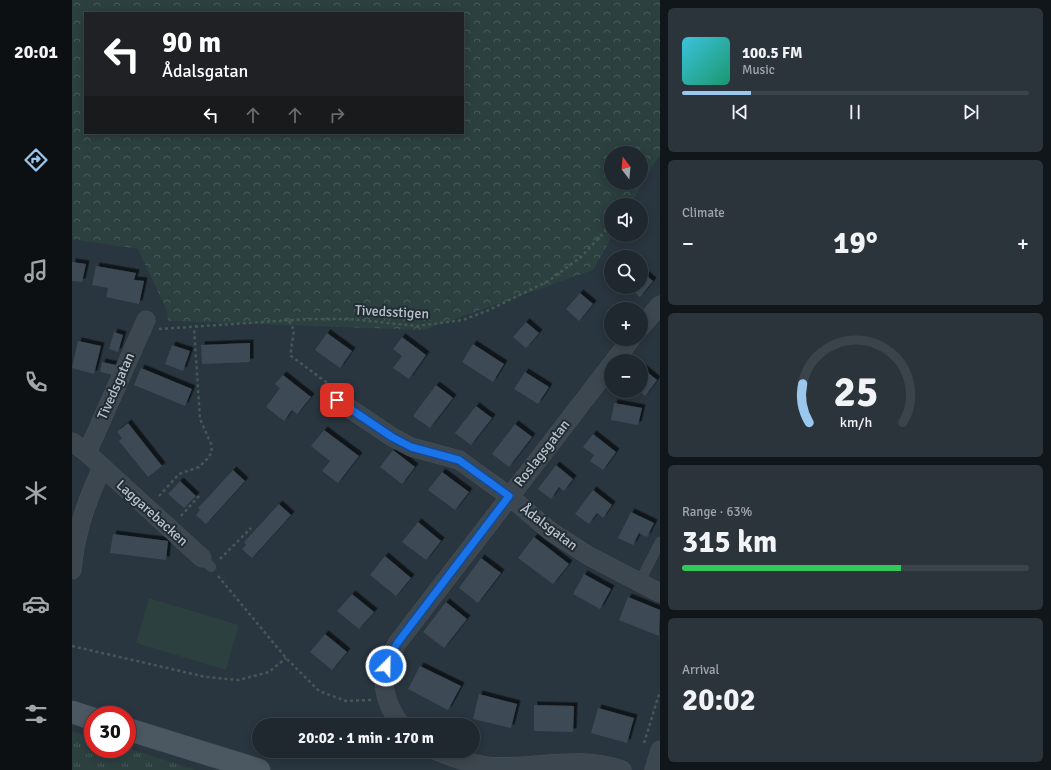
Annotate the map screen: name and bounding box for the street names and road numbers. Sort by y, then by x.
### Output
street label: Tivedsstigen [354,302,430,322]
street label: Tivedsgatan [94,350,138,422]
street label: Roslagsgatan [511,416,573,490]
street label: Laggarebacken [113,476,191,550]
street label: Ådalsgatan [517,500,581,554]

